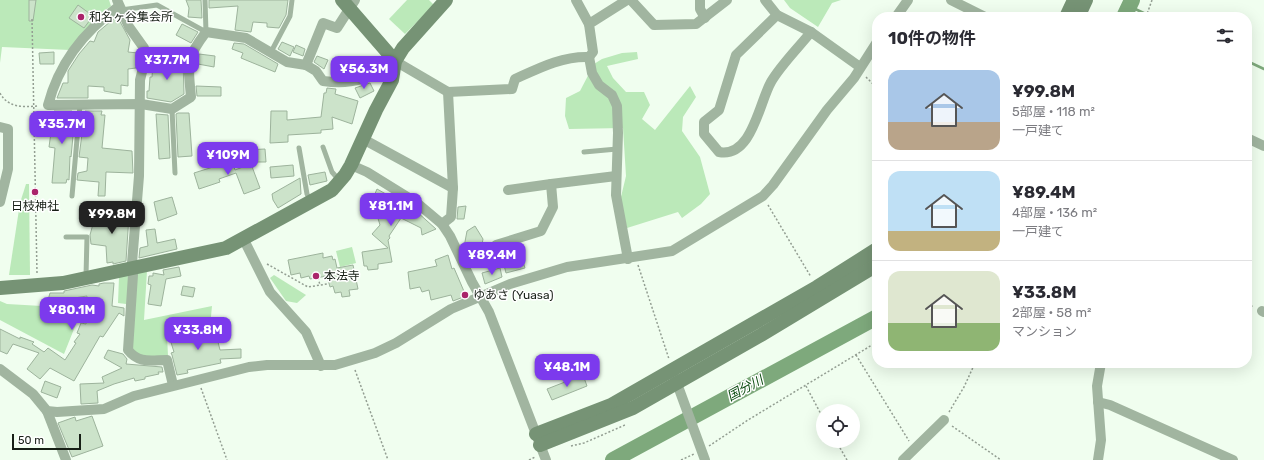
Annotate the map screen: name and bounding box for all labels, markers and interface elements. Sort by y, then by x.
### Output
place label: 和名ヶ谷集会所 [89,10,173,24]
marker: 和名ヶ谷集会所 [76,12,86,22]
icon: filters [1214,25,1236,47]
text: 10件の物件 [888,28,976,48]
pin: ¥37.7M [134,47,200,81]
text: ¥37.7M [144,52,190,67]
pin: ¥56.3M [331,56,397,90]
text: ¥56.3M [340,61,388,76]
text: ¥99.8M [1012,81,1075,101]
icon: home [920,86,968,134]
text: 5部屋 · 118 m² [1012,104,1095,119]
pin: ¥35.7M [29,111,95,145]
text: ¥35.7M [38,116,86,131]
text: 一戸建て [1012,123,1064,138]
pin: ¥109M [200,142,256,176]
text: ¥109M [206,147,250,162]
text: ¥89.4M [1012,182,1076,202]
marker: 日枝神社 [30,187,40,197]
icon: home [920,187,968,235]
pin: ¥81.1M [358,193,424,227]
text: ¥81.1M [369,198,413,213]
place label: 日枝神社 [11,199,59,213]
pin: ¥99.8M [79,201,145,235]
text: 4部屋 · 136 m² [1012,205,1097,220]
text: ¥99.8M [88,206,136,221]
text: 一戸建て [1012,224,1064,239]
pin: ¥89.4M [459,242,525,276]
text: ¥89.4M [468,247,516,262]
place label: 本法寺 [324,269,360,283]
marker: 本法寺 [311,271,321,281]
text: ¥33.8M [1012,282,1076,302]
icon: home [920,287,968,335]
place label: ゆあさ (Yuasa) [473,288,554,302]
marker: ゆあさ (Yuasa) [460,290,470,300]
pin: ¥80.1M [39,297,105,331]
text: ¥80.1M [49,302,95,317]
text: 2部屋 · 58 m² [1012,305,1091,320]
pin: ¥33.8M [165,317,231,351]
text: ¥33.8M [173,322,223,337]
text: マンション [1012,324,1077,339]
pin: ¥48.1M [534,354,600,388]
text: ¥48.1M [544,359,590,374]
water label: 国分川 [724,371,767,404]
map controls [816,404,860,448]
button: locate [816,404,860,448]
scale bar [12,432,81,451]
text: 50 m [18,434,44,447]

